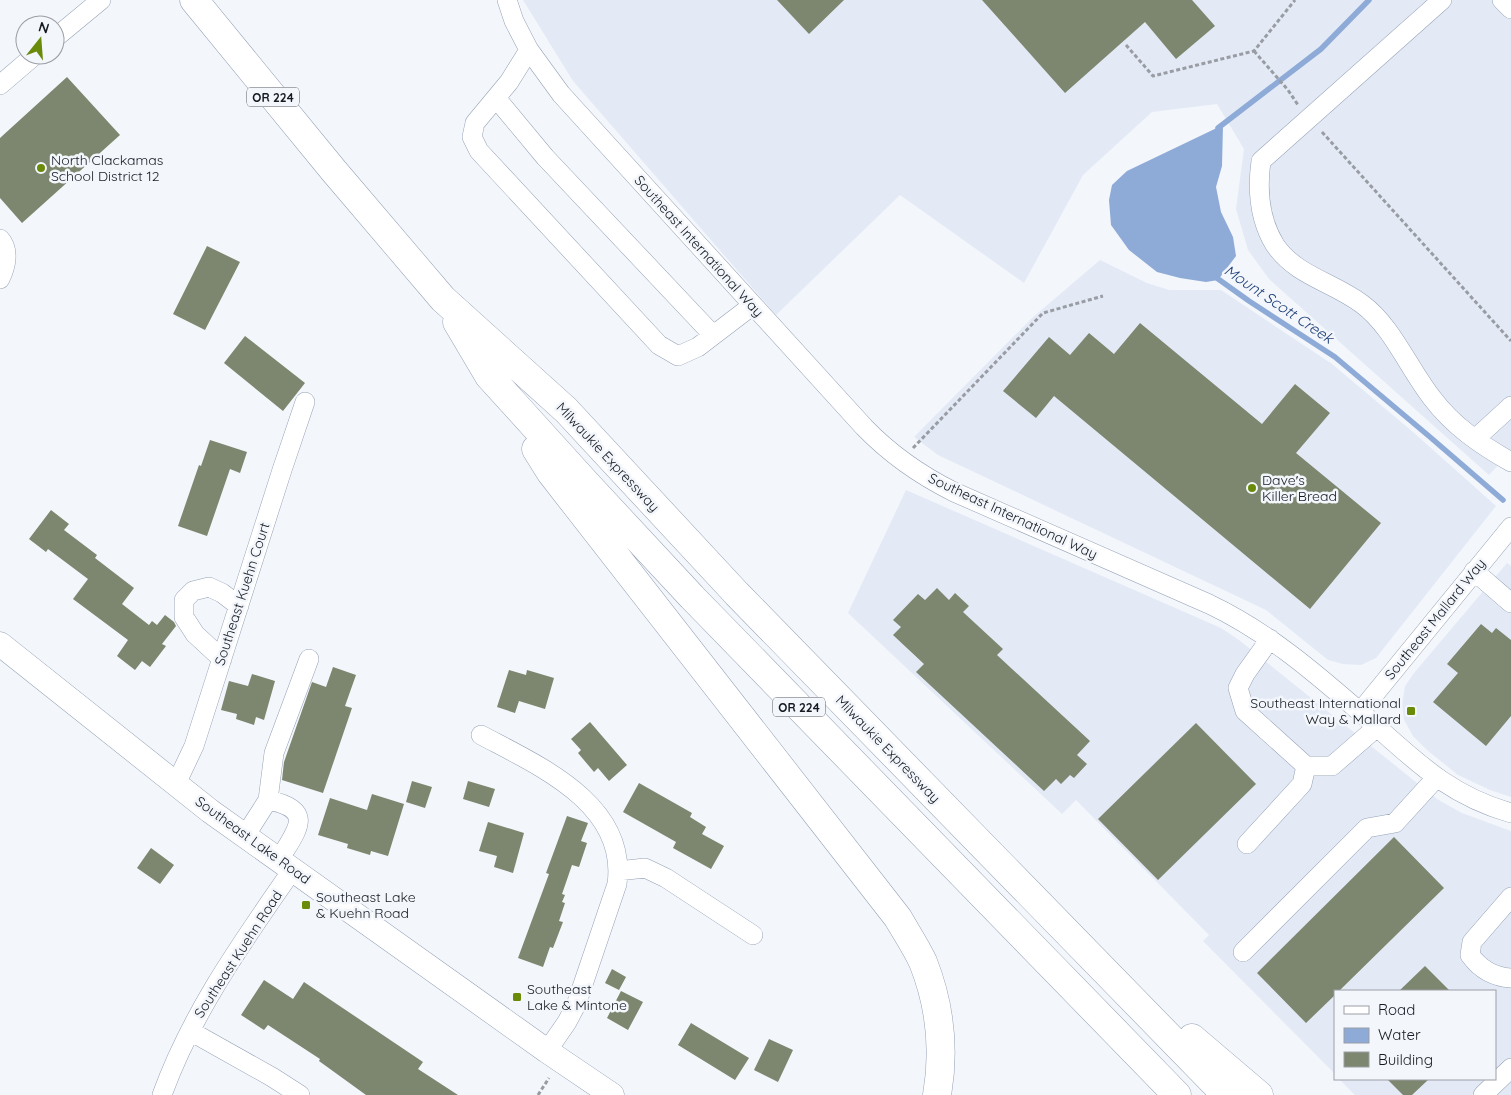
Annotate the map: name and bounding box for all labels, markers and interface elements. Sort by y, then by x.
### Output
north arrow [15,15,65,65]
text: N [36,17,51,38]
road number: OR 224 [247,88,299,106]
place label: North Clackamas School District 12 [51,151,163,185]
marker: North Clackamas School District 12 [35,162,47,174]
street label: Southeast International Way [631,171,767,321]
water label: Mount Scott Creek [1221,260,1339,349]
street label: Milwaukie Expressway [553,399,663,515]
street label: Southeast International Way [926,469,1100,563]
place label: Dave's Killer Bread [1262,471,1337,505]
marker: Dave's Killer Bread [1246,482,1258,494]
street label: Southeast Kuehn Court [210,520,274,668]
street label: Southeast Mallard Way [1381,555,1489,683]
street label: Milwaukie Expressway [832,691,944,807]
place label: Southeast International Way & Mallard [1250,694,1401,728]
road number: OR 224 [773,698,825,716]
marker: Southeast International Way & Mallard [1405,705,1417,717]
street label: Southeast Lake Road [192,792,314,888]
street label: Southeast Kuehn Road [190,887,286,1021]
place label: Southeast Lake & Kuehn Road [316,888,416,922]
marker: Southeast Lake & Kuehn Road [300,899,312,911]
place label: Southeast Lake & Mintone [527,980,627,1014]
legend [1334,990,1496,1080]
marker: Southeast Lake & Mintone [511,991,523,1003]
text: Road [1378,1000,1415,1019]
text: Water [1378,1025,1421,1044]
text: Building [1378,1050,1433,1069]

